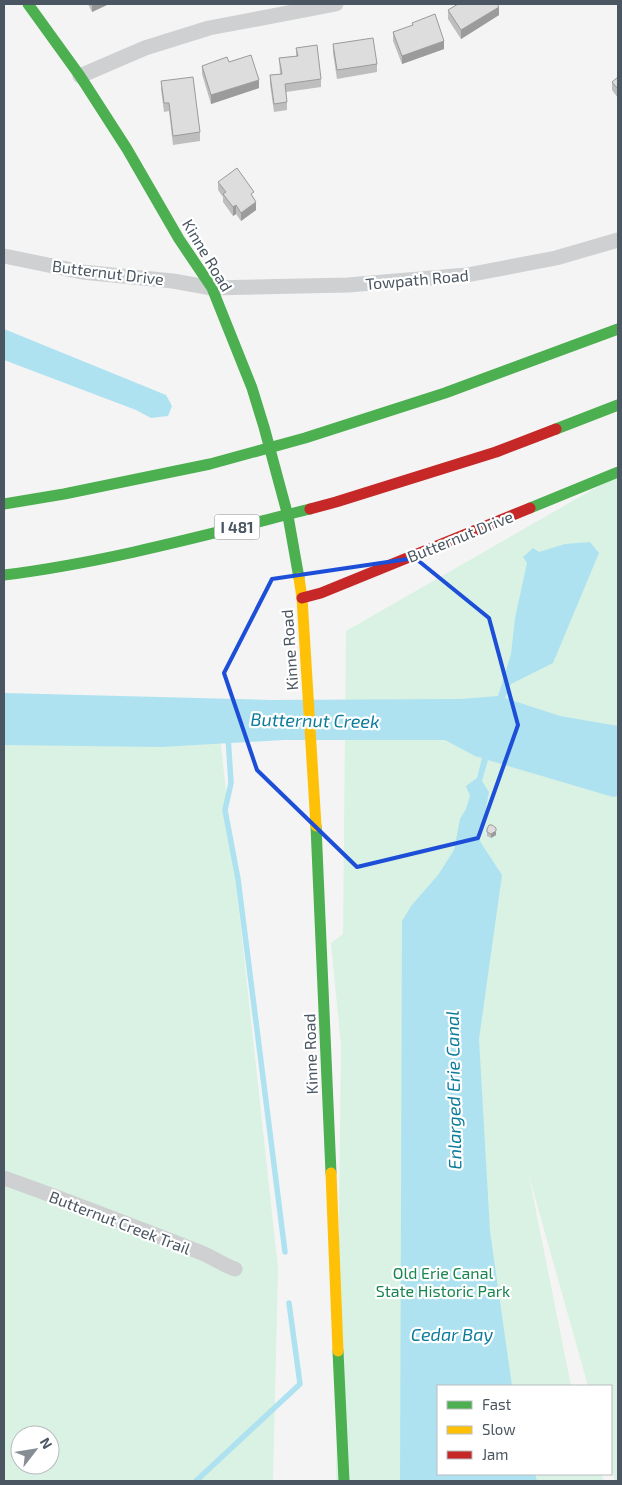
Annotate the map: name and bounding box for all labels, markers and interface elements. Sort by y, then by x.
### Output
street label: Kinne Road [179,215,237,295]
street label: Butternut Drive [51,256,165,288]
street label: Towpath Road [365,265,469,293]
street label: Butternut Drive [404,506,516,566]
road number: I 481 [214,514,260,540]
street label: Kinne Road [277,609,301,691]
water label: Butternut Creek [250,708,380,732]
water label: Enlarged Erie Canal [441,1010,465,1170]
street label: Kinne Road [299,1013,321,1095]
street label: Butternut Creek Trail [47,1186,194,1258]
park label: Old Erie Canal State Historic Park [376,1263,510,1300]
water label: Cedar Bay [411,1323,493,1345]
legend [437,1385,612,1475]
text: Fast [482,1395,512,1413]
text: Slow [482,1420,516,1438]
north arrow [10,1425,60,1475]
text: N [37,1434,56,1452]
text: Jam [482,1445,508,1463]

